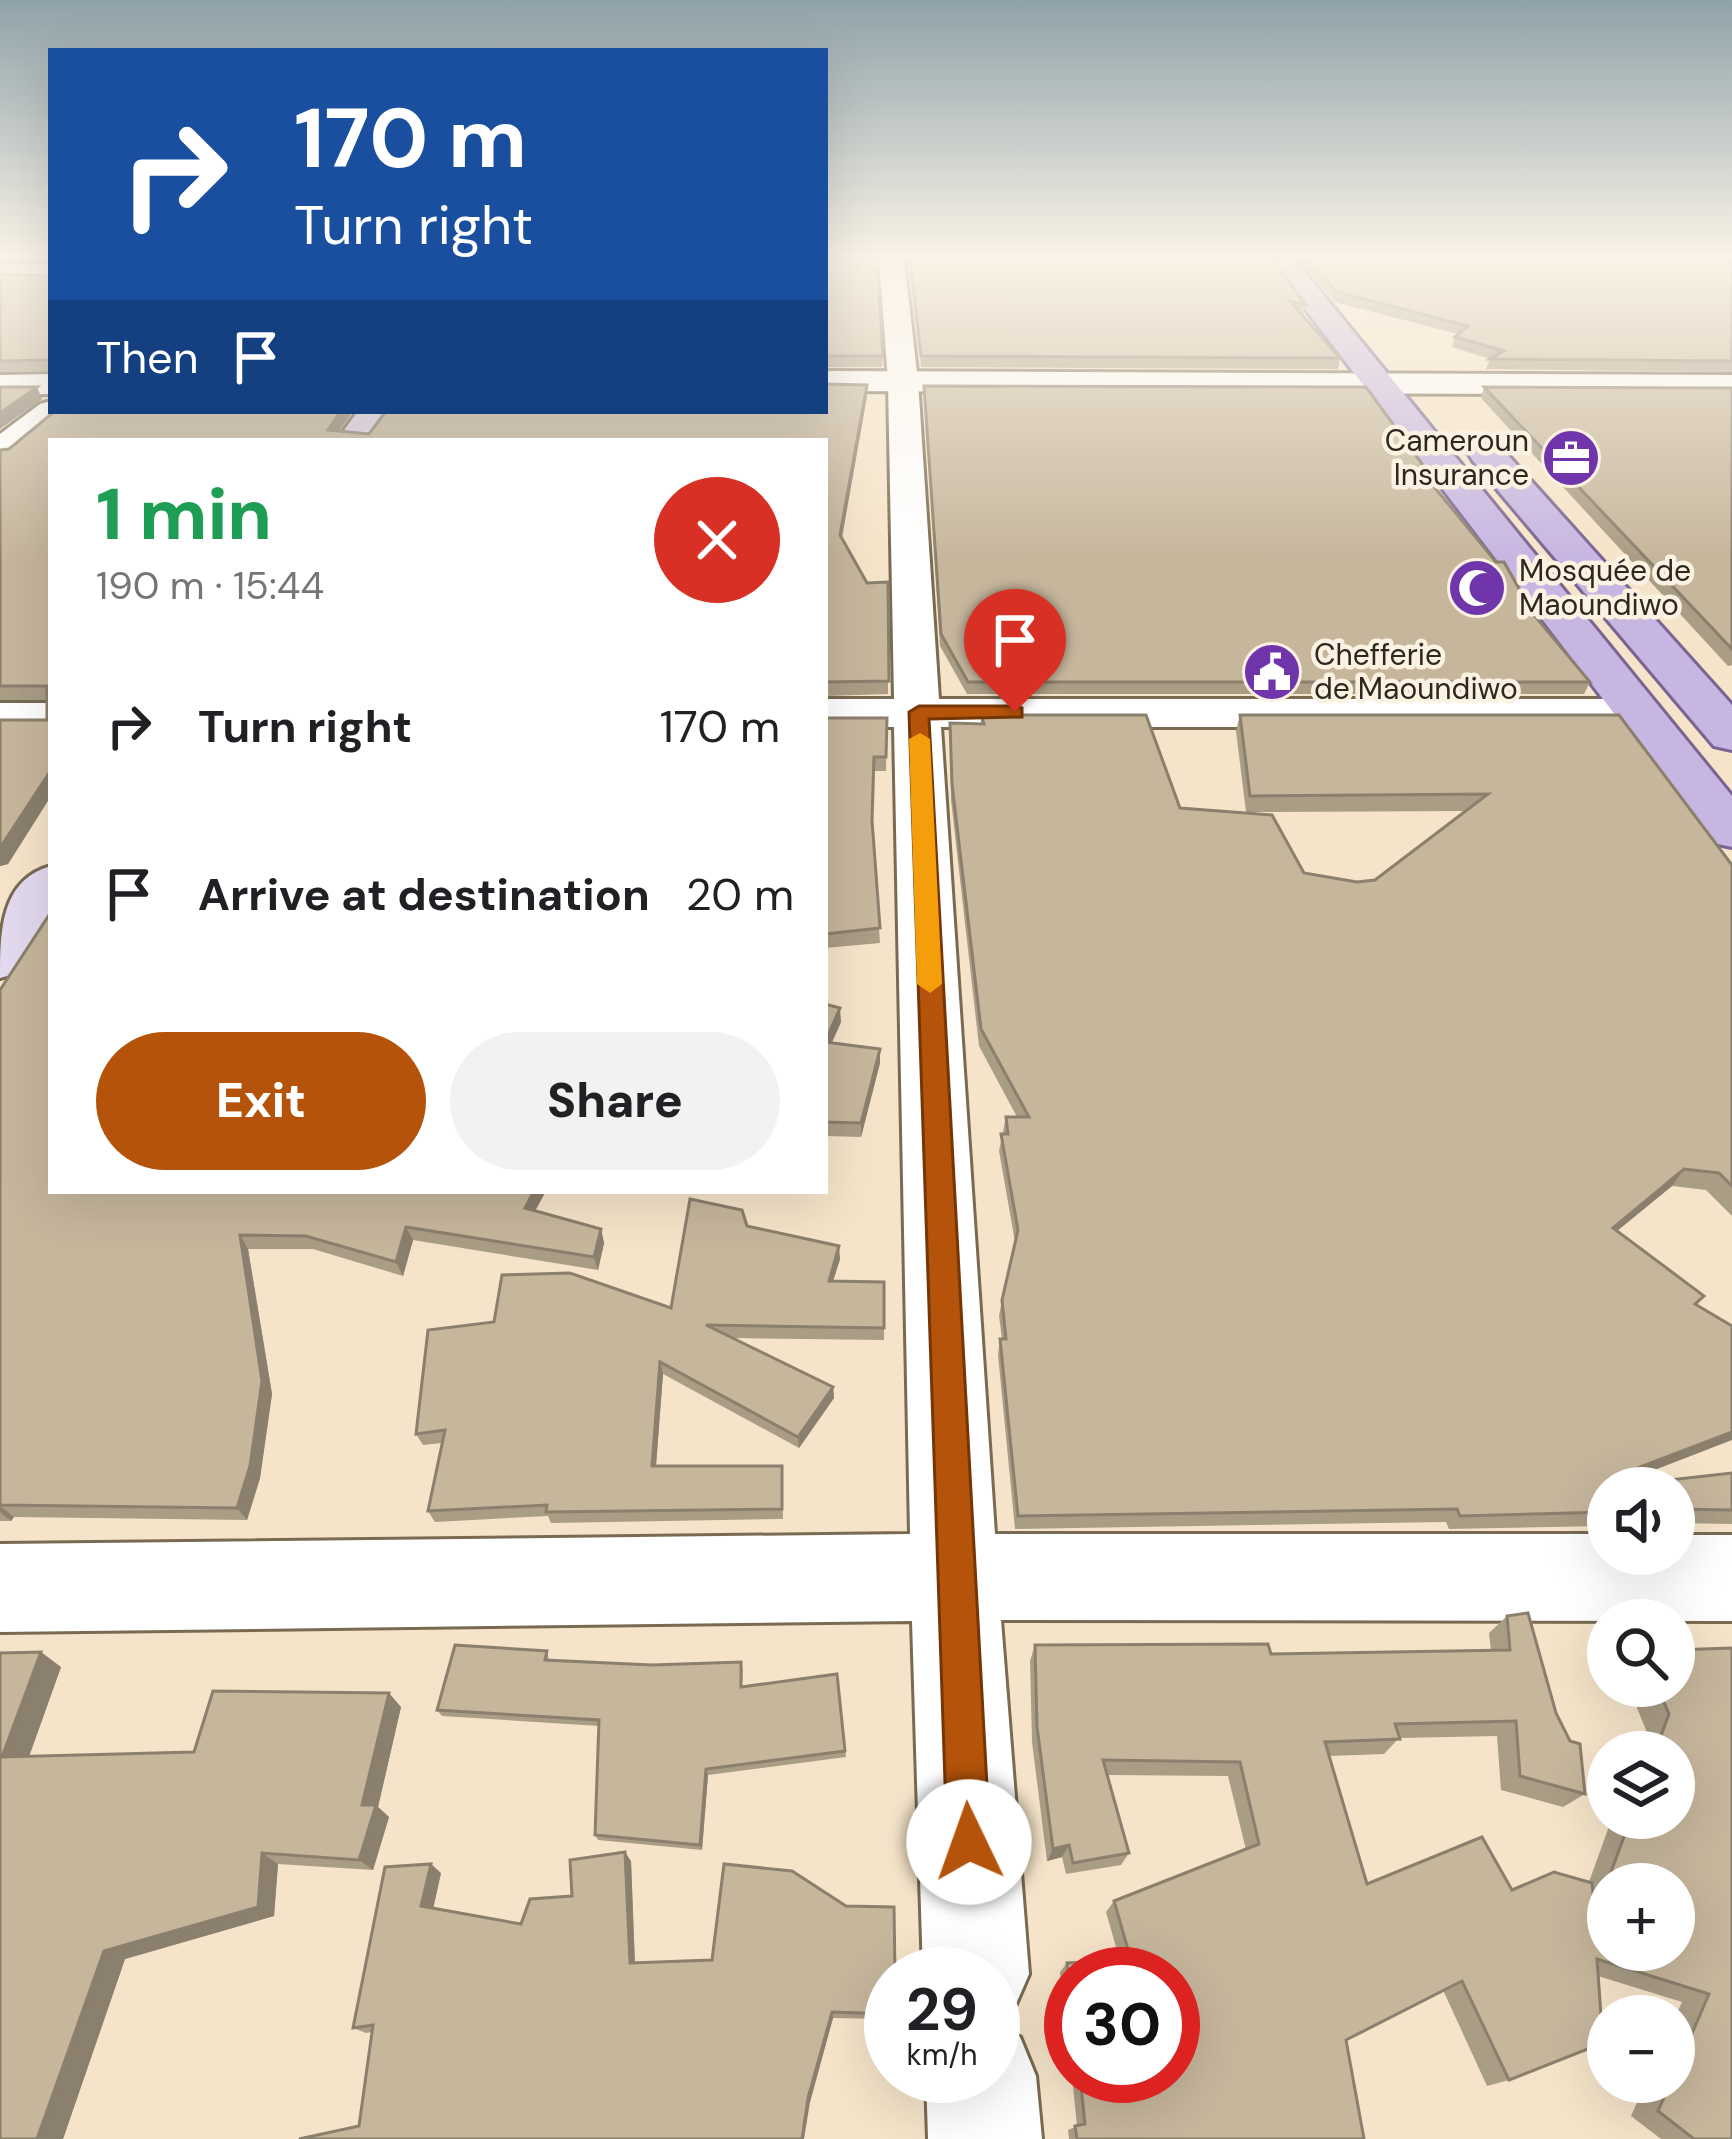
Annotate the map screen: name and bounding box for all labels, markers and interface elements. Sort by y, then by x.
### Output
text: 170 m [294,84,527,193]
icon: right [96,96,252,252]
text: Turn right [294,190,533,261]
icon: arrive [223,324,289,390]
text: Then [96,328,199,387]
place label: Cameroun Insurance [1385,421,1529,494]
office icon: Cameroun Insurance [1540,427,1602,489]
text: 1 min [96,468,272,561]
button: close [654,477,780,603]
place label: Mosquée de Maoundiwo [1519,551,1691,624]
mosque icon: Mosquée de Maoundiwo [1446,557,1508,619]
text: 190 m · 15:44 [96,560,324,611]
pin [964,589,1066,712]
icon: arrive [982,607,1048,673]
place label: Chefferie de Maoundiwo [1314,635,1518,708]
public building icon: Chefferie de Maoundiwo [1241,641,1303,703]
icon: right [96,693,162,759]
text: Turn right [198,697,412,756]
text: 170 m [660,697,780,756]
icon: arrive [96,861,162,927]
text: Arrive at destination [198,865,650,924]
text: 20 m [686,865,794,924]
button: Exit [96,1032,426,1170]
button: Share [450,1032,780,1170]
map controls [1587,1467,1695,2103]
button: sound [1587,1467,1695,1575]
button: search [1587,1599,1695,1707]
button: layers [1587,1731,1695,1839]
position arrow [906,1779,1032,1905]
button: + [1587,1863,1695,1971]
speed limit sign: 30 [1044,1947,1200,2103]
text: 29 [906,1970,978,2049]
button: − [1587,1995,1695,2103]
text: km/h [907,2035,977,2074]

